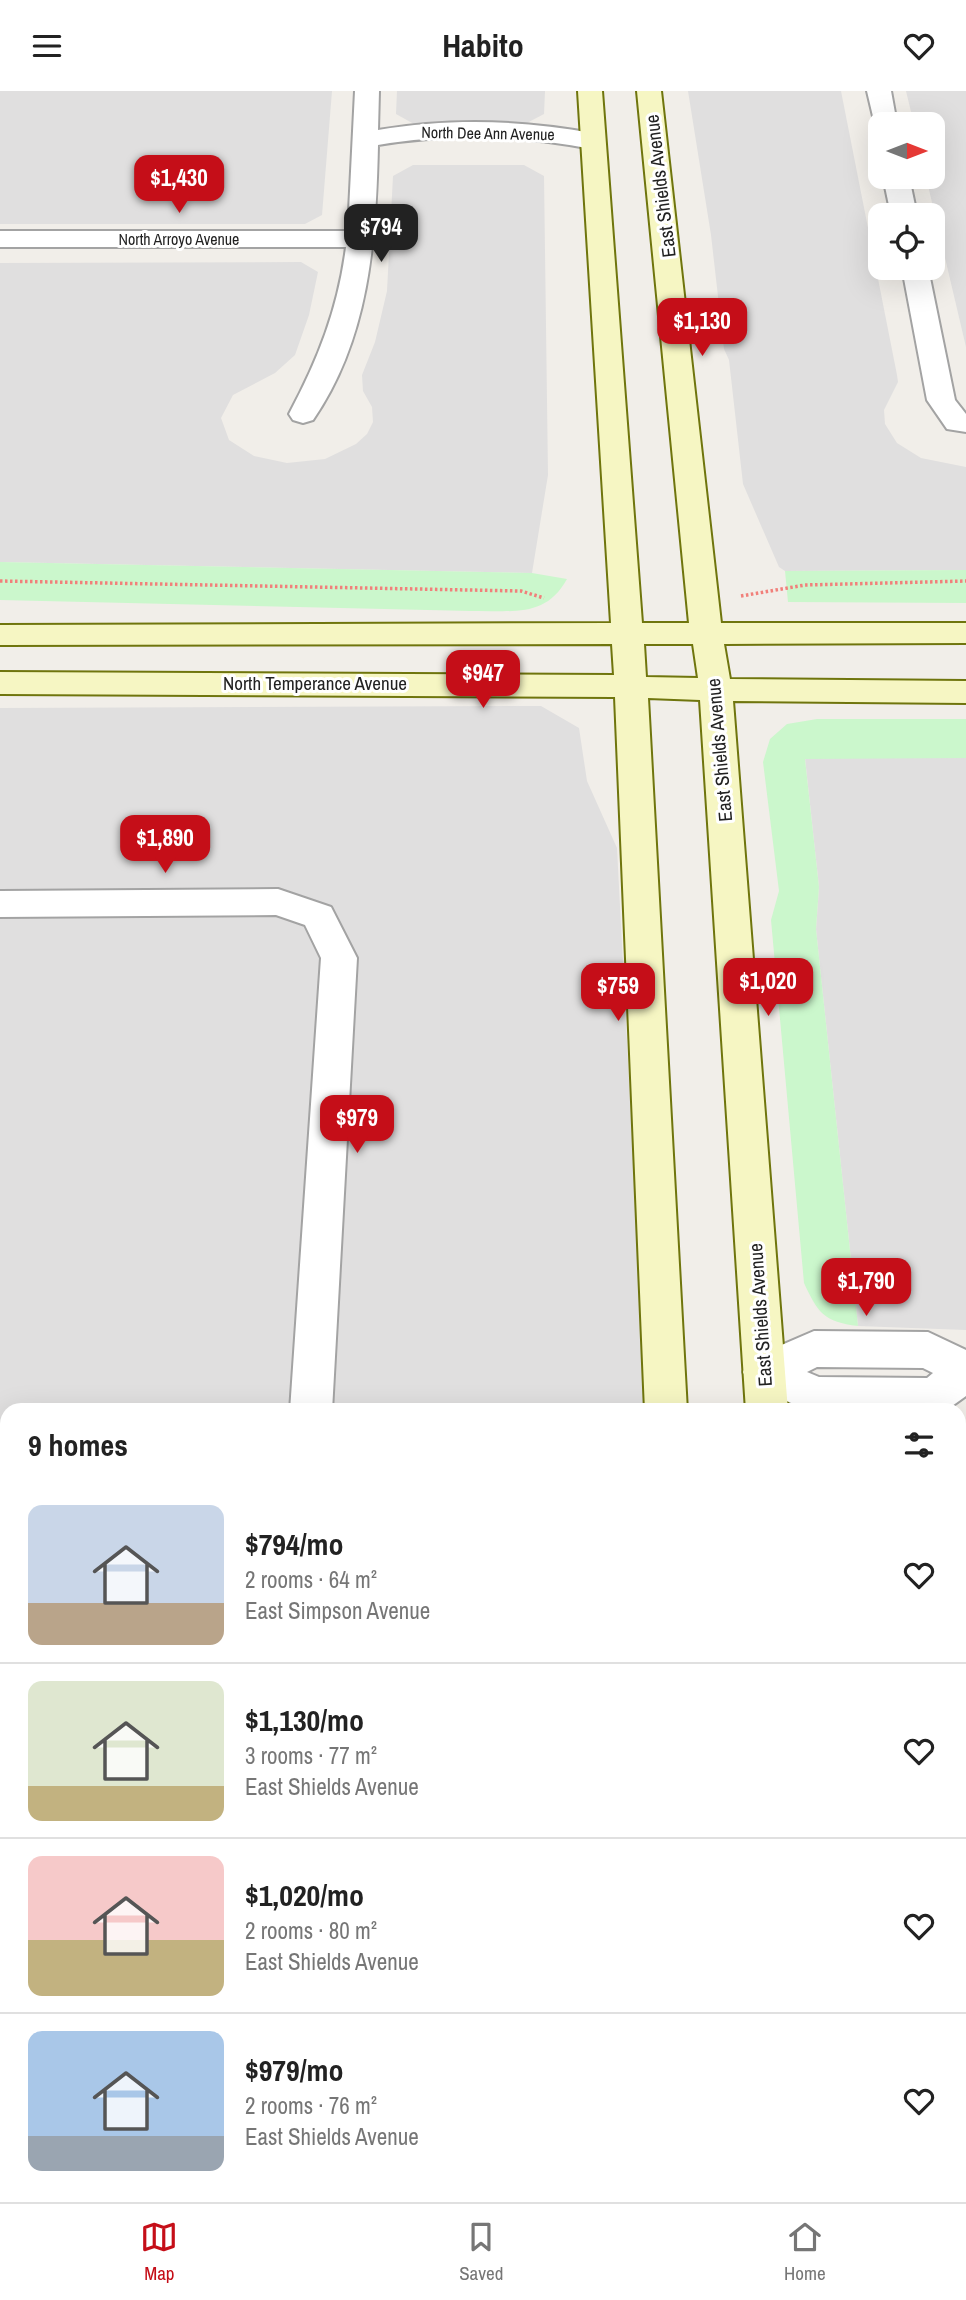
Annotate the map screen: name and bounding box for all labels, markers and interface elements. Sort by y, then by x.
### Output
text: Habito [442,24,524,67]
icon: menu [28,27,66,65]
icon: heart [900,27,938,65]
north arrow [868,112,945,189]
map controls [868,112,945,280]
street label: East Shields Avenue [638,113,682,259]
street label: North Dee Ann Avenue [421,121,555,145]
pin: $1,430 [122,155,236,215]
text: $1,430 [150,162,208,193]
button: locate [868,203,945,280]
pin: $794 [340,205,422,264]
text: $794 [360,211,402,242]
street label: North Arroyo Avenue [119,228,239,250]
pin: $1,130 [645,299,759,358]
text: $1,130 [673,305,731,336]
pin: $947 [442,651,524,710]
text: $947 [462,657,504,688]
street label: North Temperance Avenue [223,670,407,696]
street label: East Shields Avenue [700,677,738,823]
pin: $1,890 [108,815,222,875]
text: $1,890 [136,822,194,853]
pin: $1,020 [711,958,825,1018]
pin: $759 [577,963,659,1023]
text: $1,020 [739,965,797,996]
text: $759 [597,970,639,1001]
pin: $979 [316,1095,398,1155]
text: $979 [336,1102,378,1133]
street label: East Shields Avenue [742,1243,778,1387]
pin: $1,790 [809,1259,923,1318]
text: $1,790 [837,1265,895,1296]
text: 9 homes [28,1425,128,1465]
icon: filters [900,1426,938,1464]
text: $794/mo [245,1524,343,1564]
icon: home [84,1533,168,1617]
icon: heart [900,1556,938,1594]
text: 2 rooms · 64 m² [245,1564,377,1595]
text: East Simpson Avenue [245,1595,430,1626]
text: $1,130/mo [245,1700,364,1740]
icon: home [84,1709,168,1793]
icon: heart [900,1732,938,1770]
text: 3 rooms · 77 m² [245,1740,377,1771]
text: East Shields Avenue [245,1771,419,1802]
text: $1,020/mo [245,1875,364,1915]
icon: home [84,1884,168,1968]
icon: heart [900,1907,938,1945]
text: 2 rooms · 80 m² [245,1915,377,1946]
text: East Shields Avenue [245,1946,419,1977]
text: $979/mo [245,2050,343,2090]
icon: home [84,2059,168,2143]
icon: heart [900,2082,938,2120]
text: 2 rooms · 76 m² [245,2090,377,2121]
text: East Shields Avenue [245,2121,419,2152]
tab: Map [140,2218,178,2286]
tab: Saved [459,2218,503,2286]
tab: Home [784,2218,826,2286]

